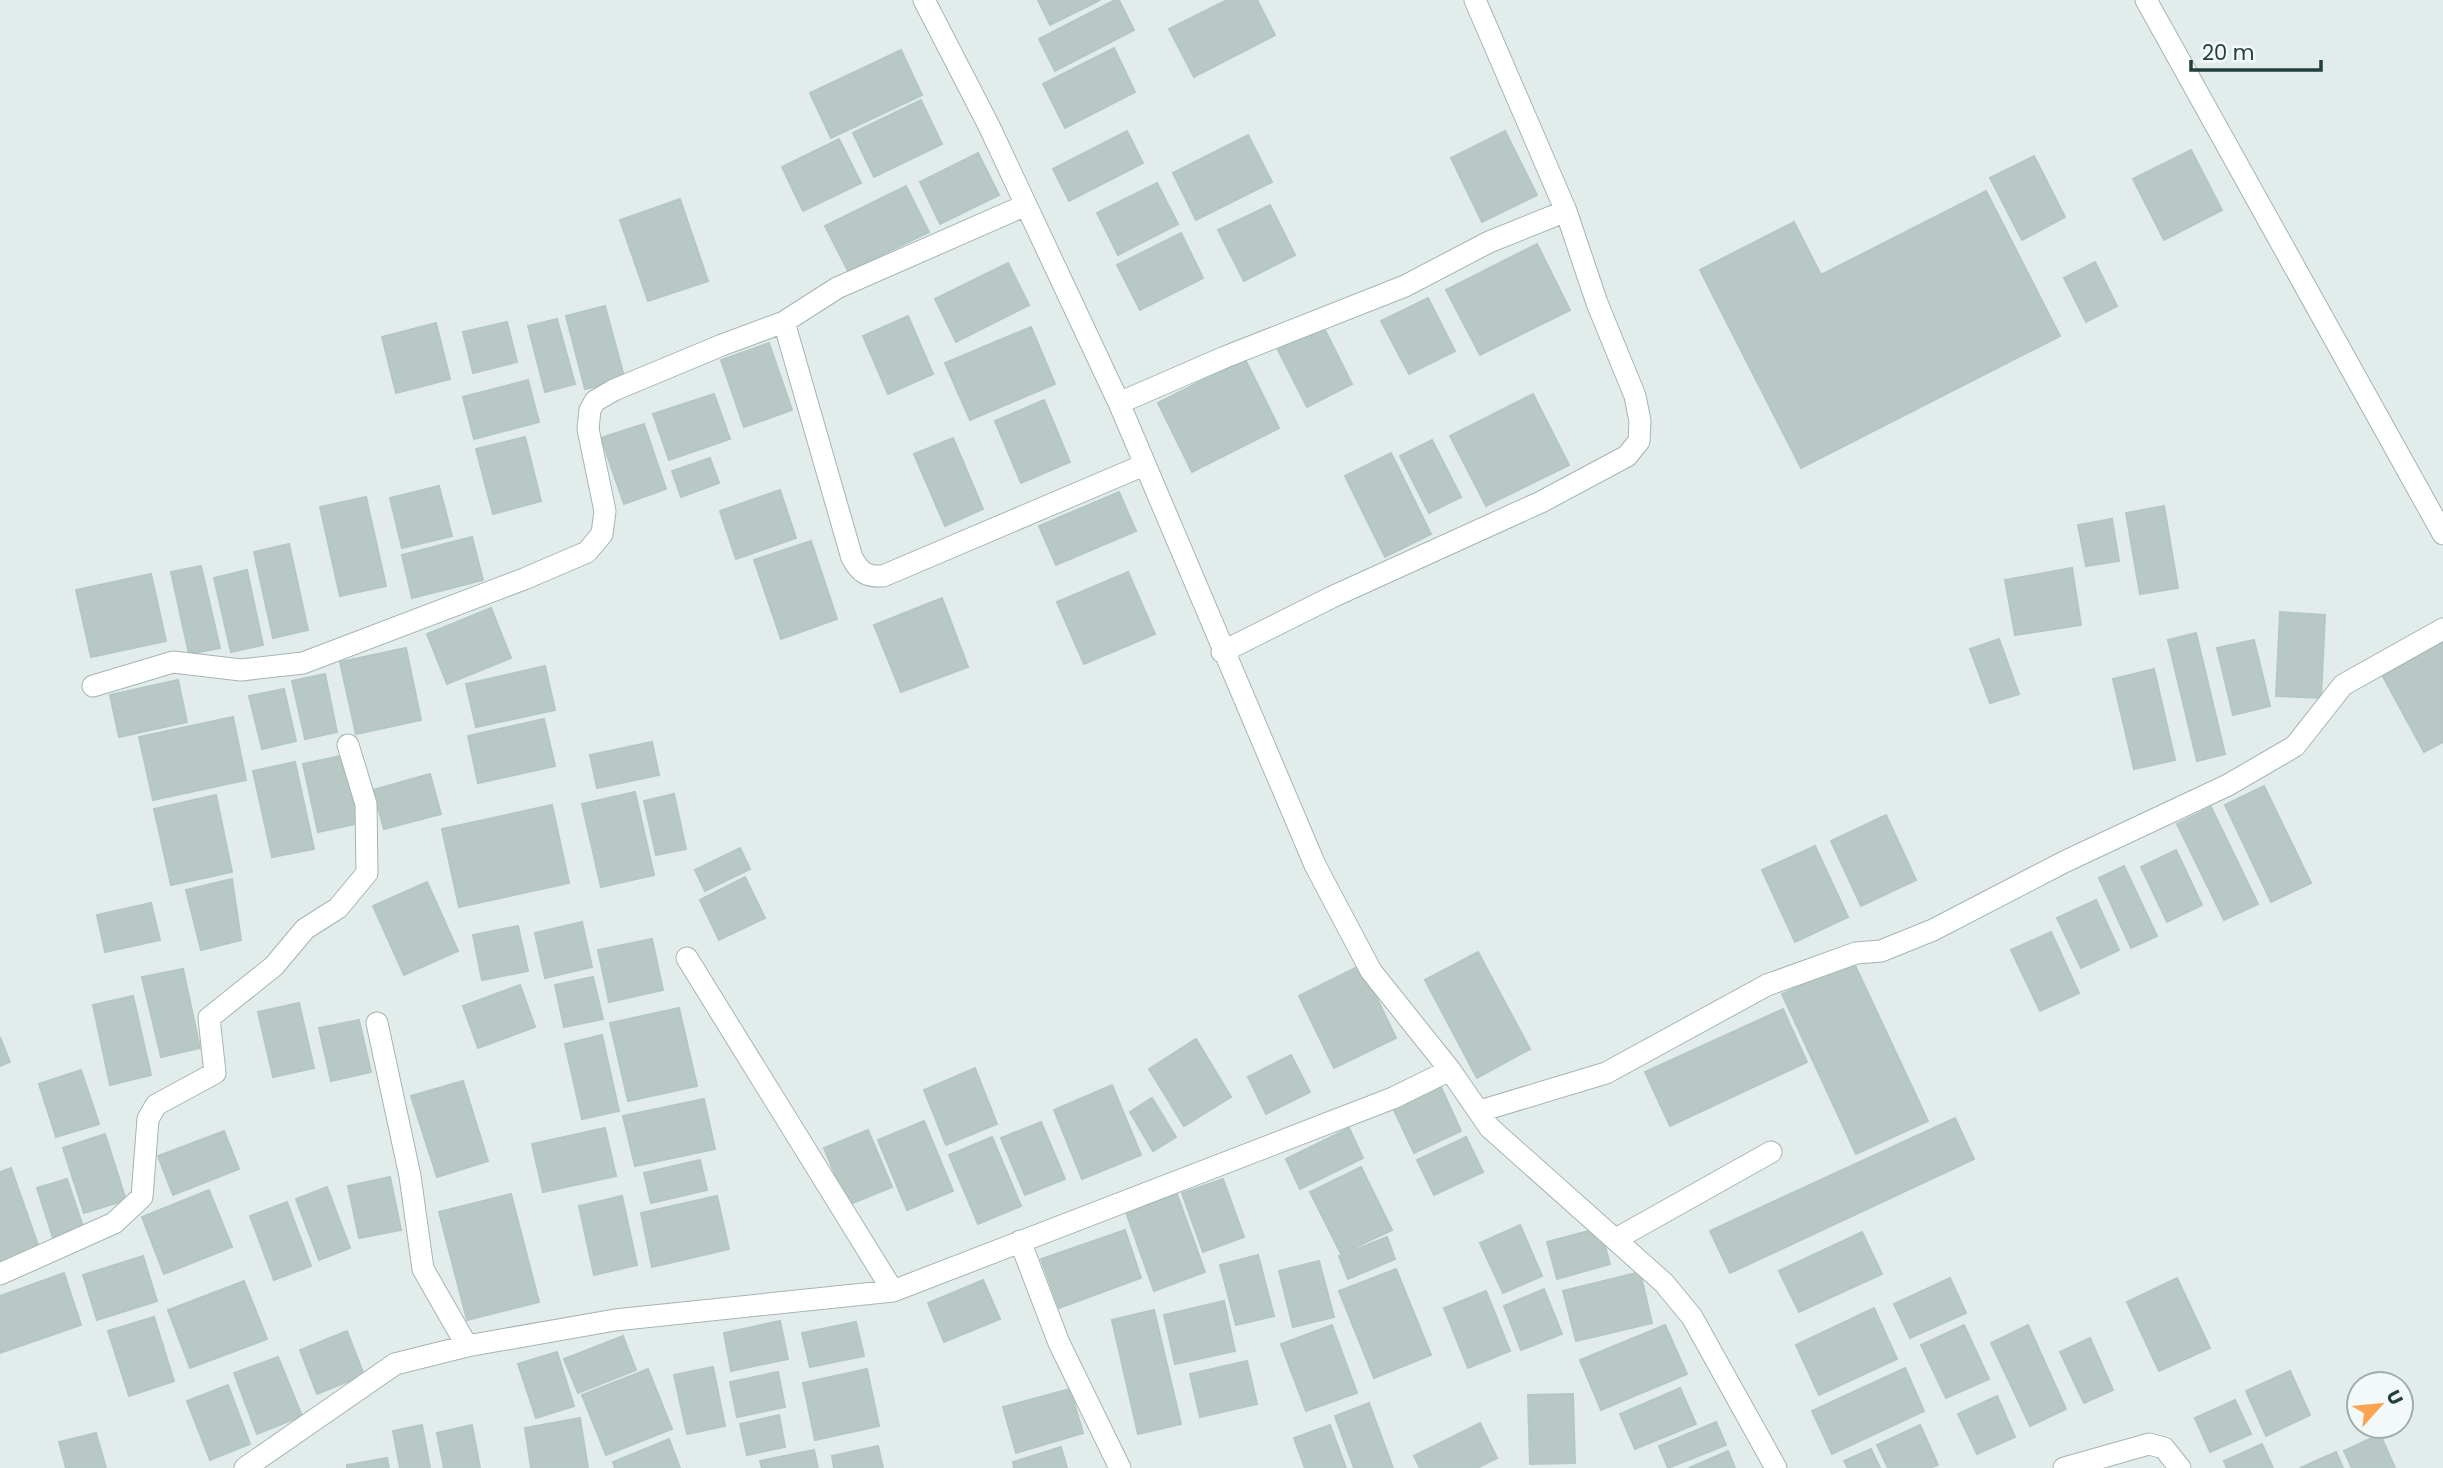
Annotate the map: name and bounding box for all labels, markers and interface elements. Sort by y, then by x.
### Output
scale bar [2191,28,2320,72]
text: 20 m [2202,38,2255,67]
north arrow [2345,1370,2415,1440]
text: U [2380,1385,2410,1410]

